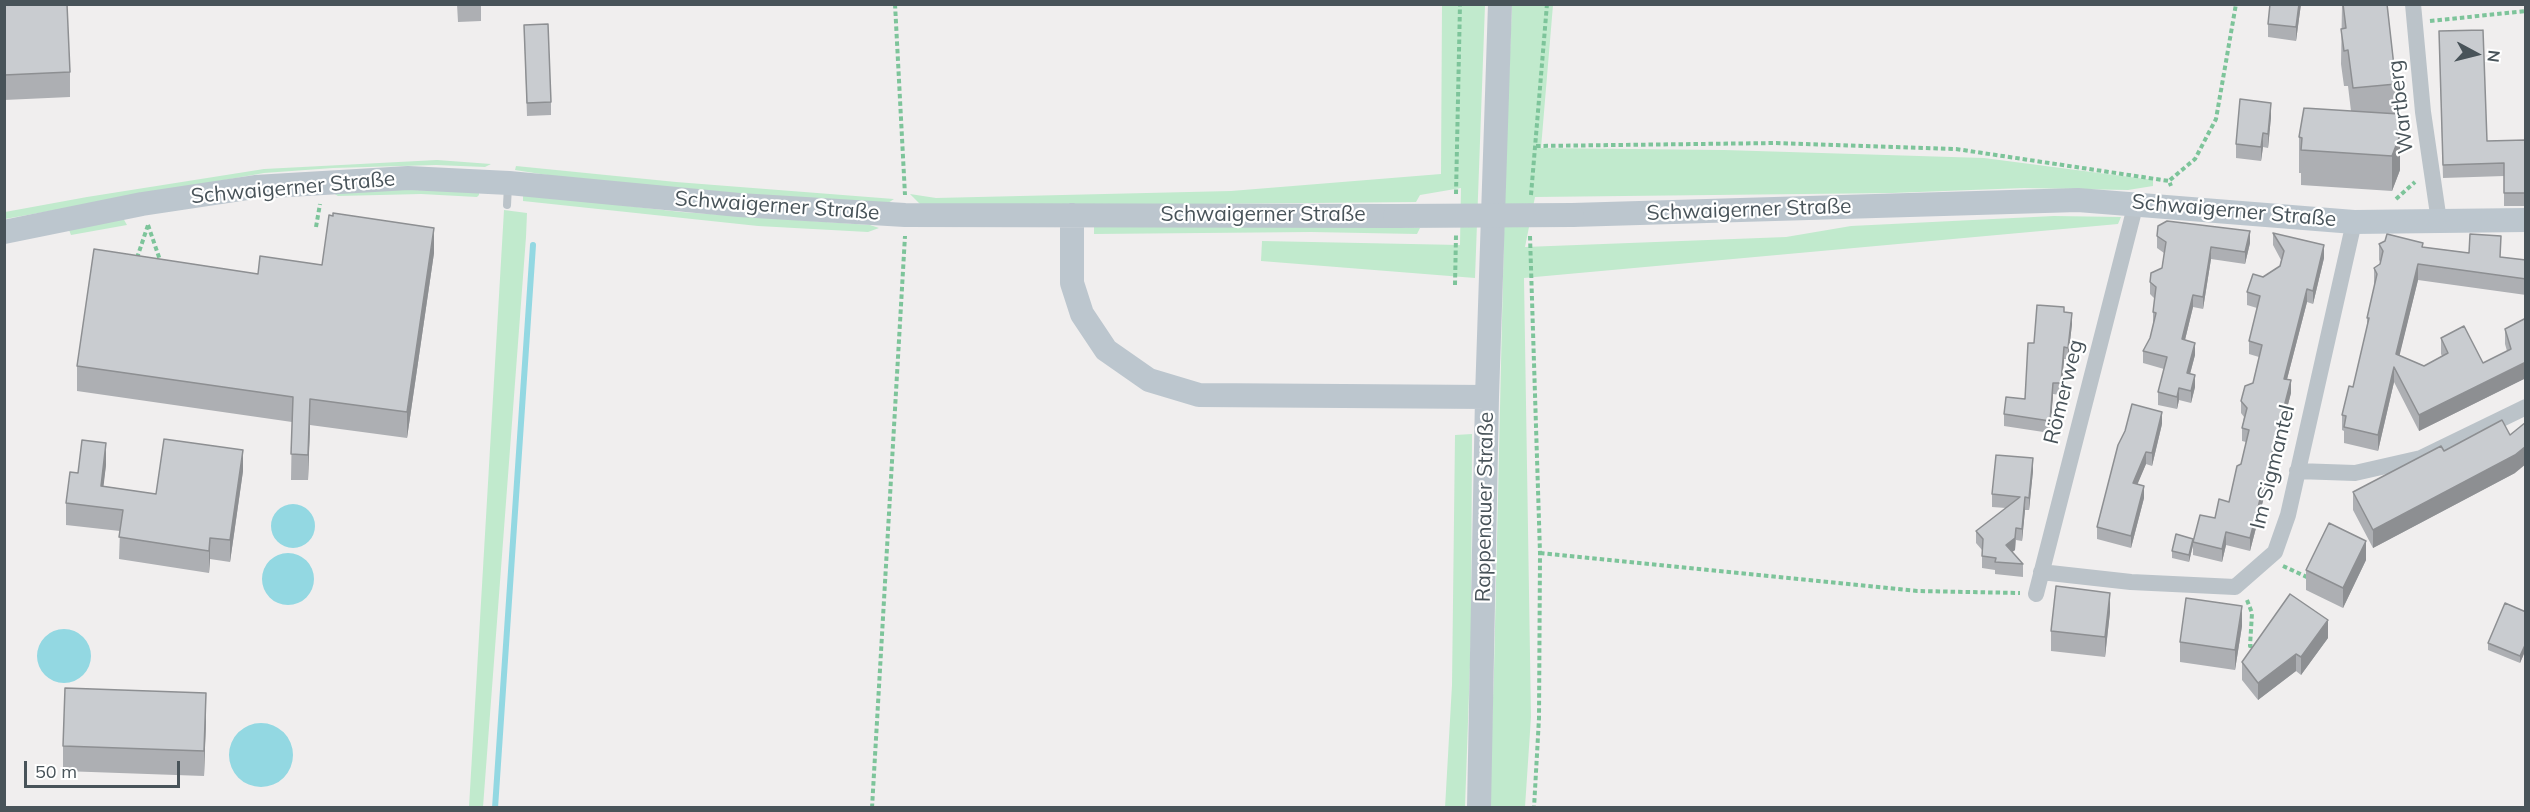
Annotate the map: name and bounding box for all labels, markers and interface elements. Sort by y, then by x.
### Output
north arrow [2446,24,2506,84]
text: N [2483,49,2505,63]
street label: Wartberg [2383,59,2419,155]
street label: Schwaigerner Straße [190,167,396,209]
street label: Schwaigerner Straße [674,186,880,226]
street label: Schwaigerner Straße [2131,190,2337,232]
street label: Schwaigerner Straße [1646,194,1852,226]
street label: Schwaigerner Straße [1160,202,1366,228]
street label: Römerweg [2039,337,2089,447]
street label: Im Sigmantel [2245,402,2301,532]
street label: Rappenauer Straße [1471,412,1499,602]
scale bar [27,749,183,787]
text: 50 m [35,760,77,783]

